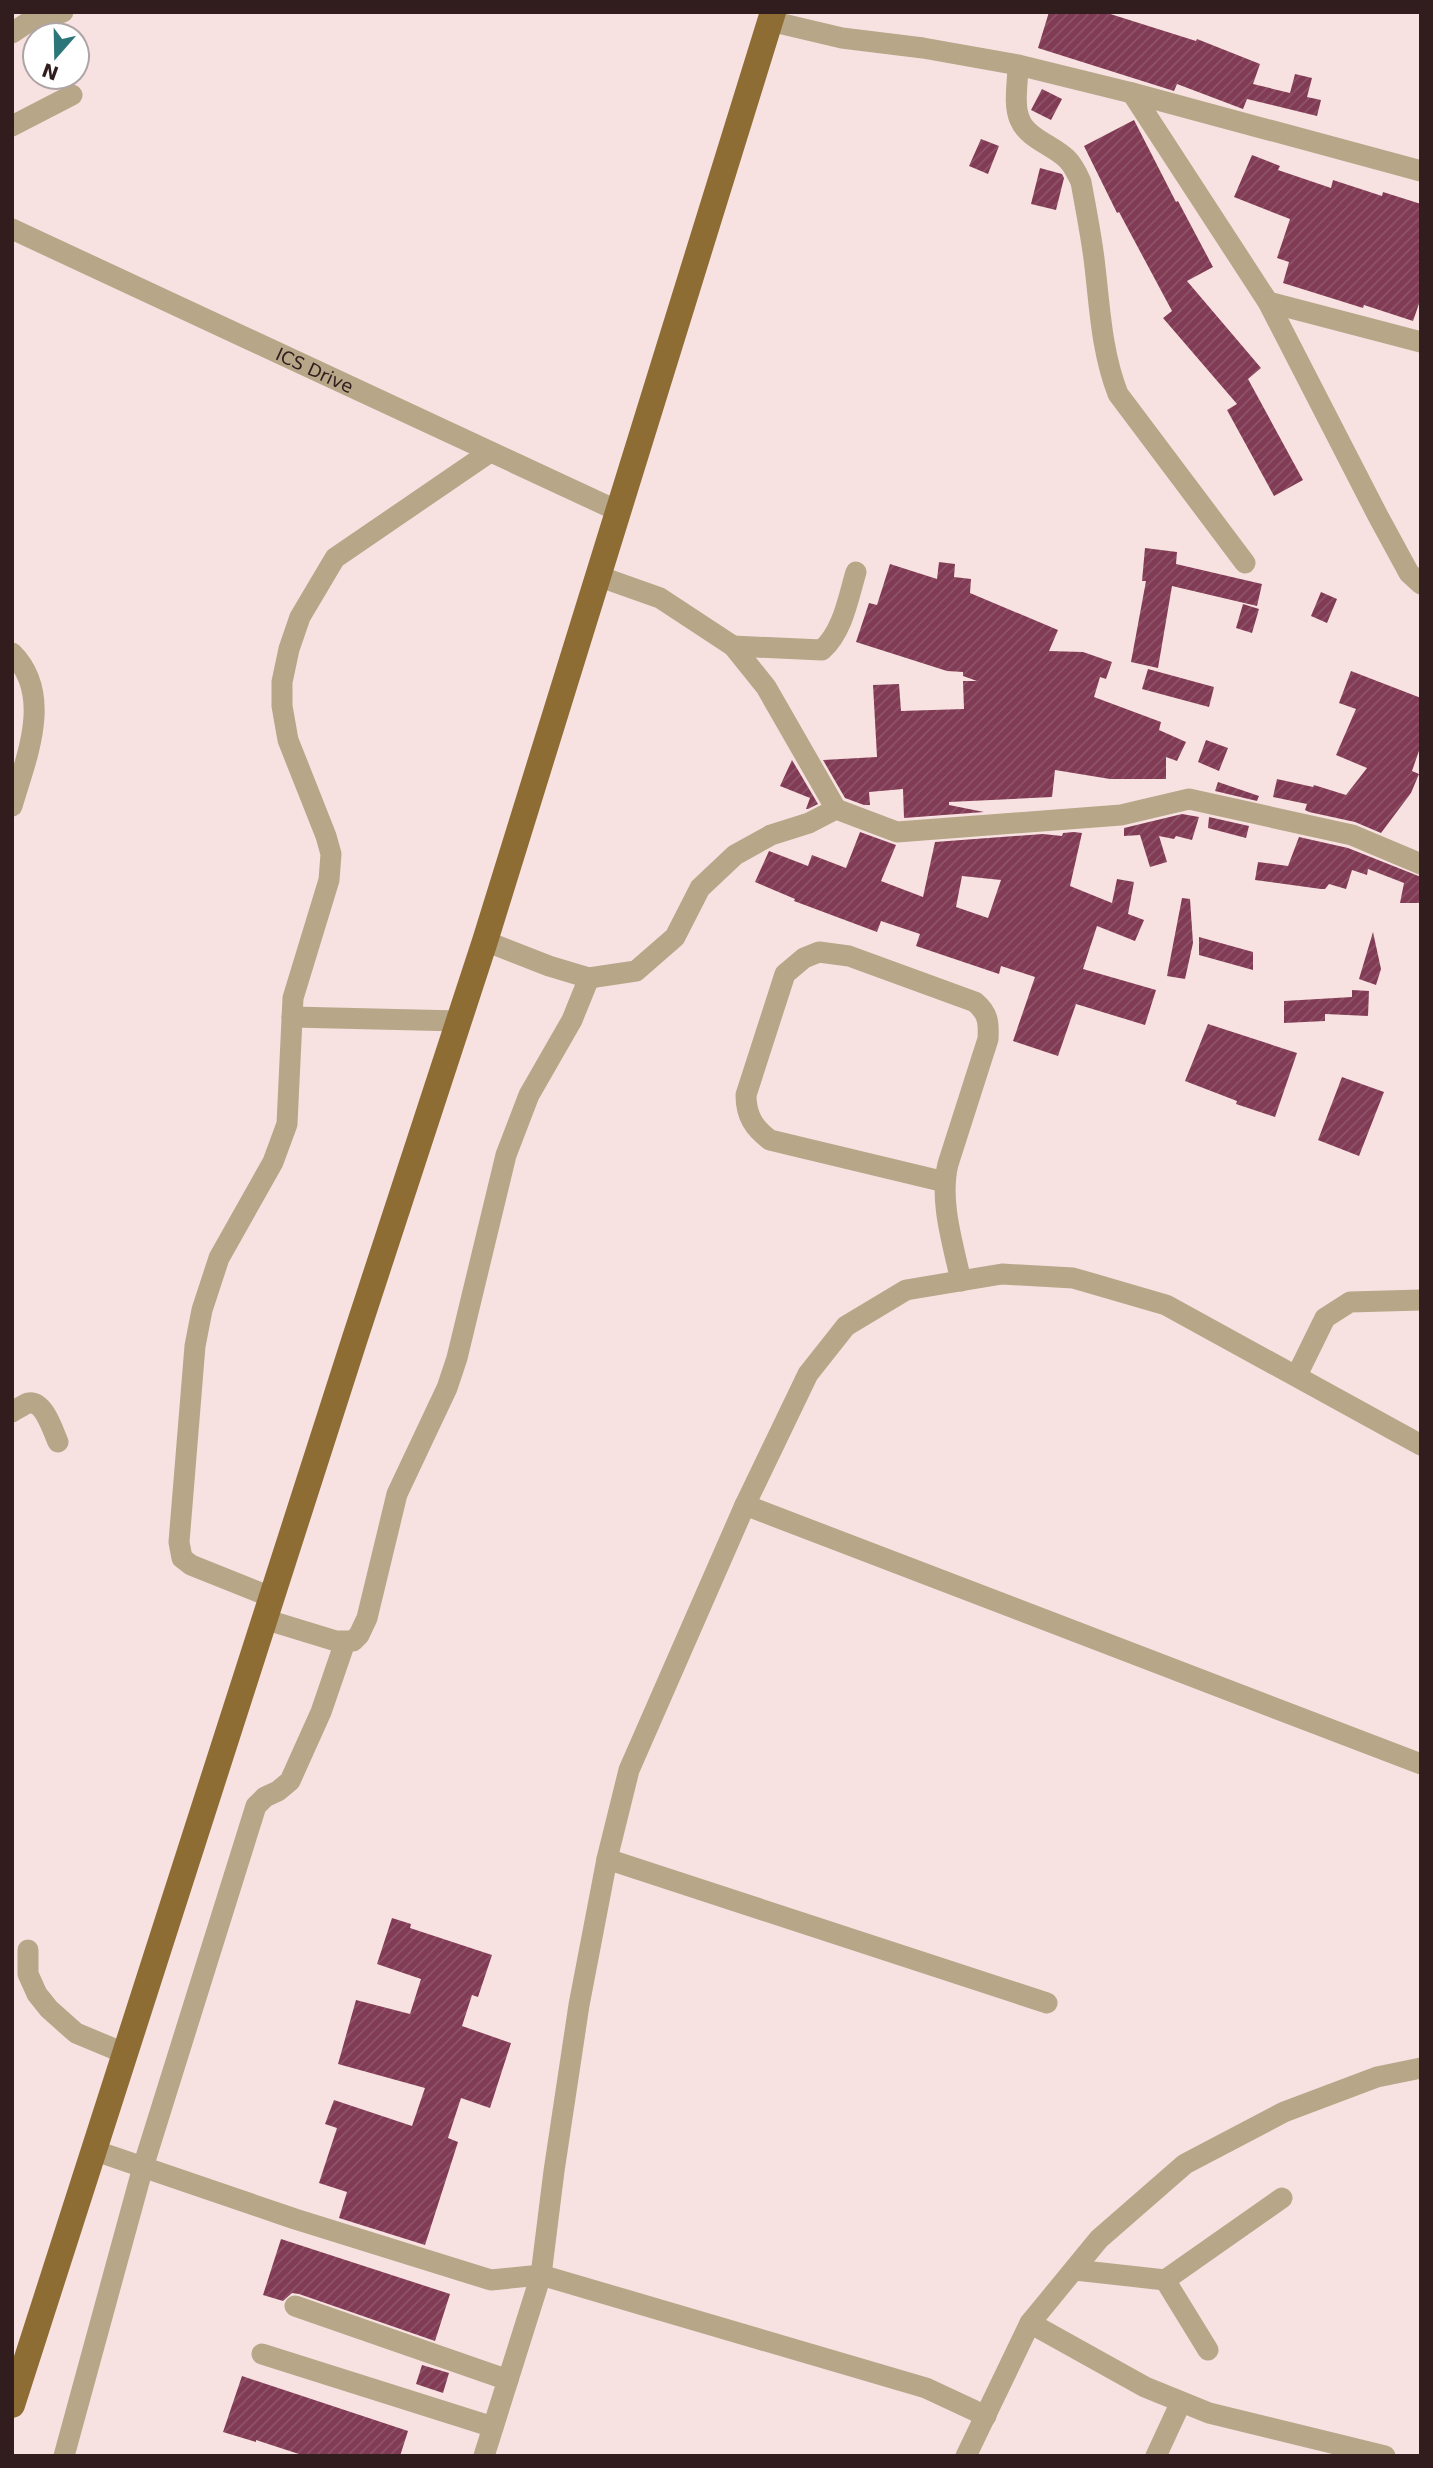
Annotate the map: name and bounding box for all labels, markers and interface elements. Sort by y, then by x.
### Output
north arrow [21,21,91,91]
text: N [39,59,61,85]
street label: ICS Drive [273,343,357,397]

